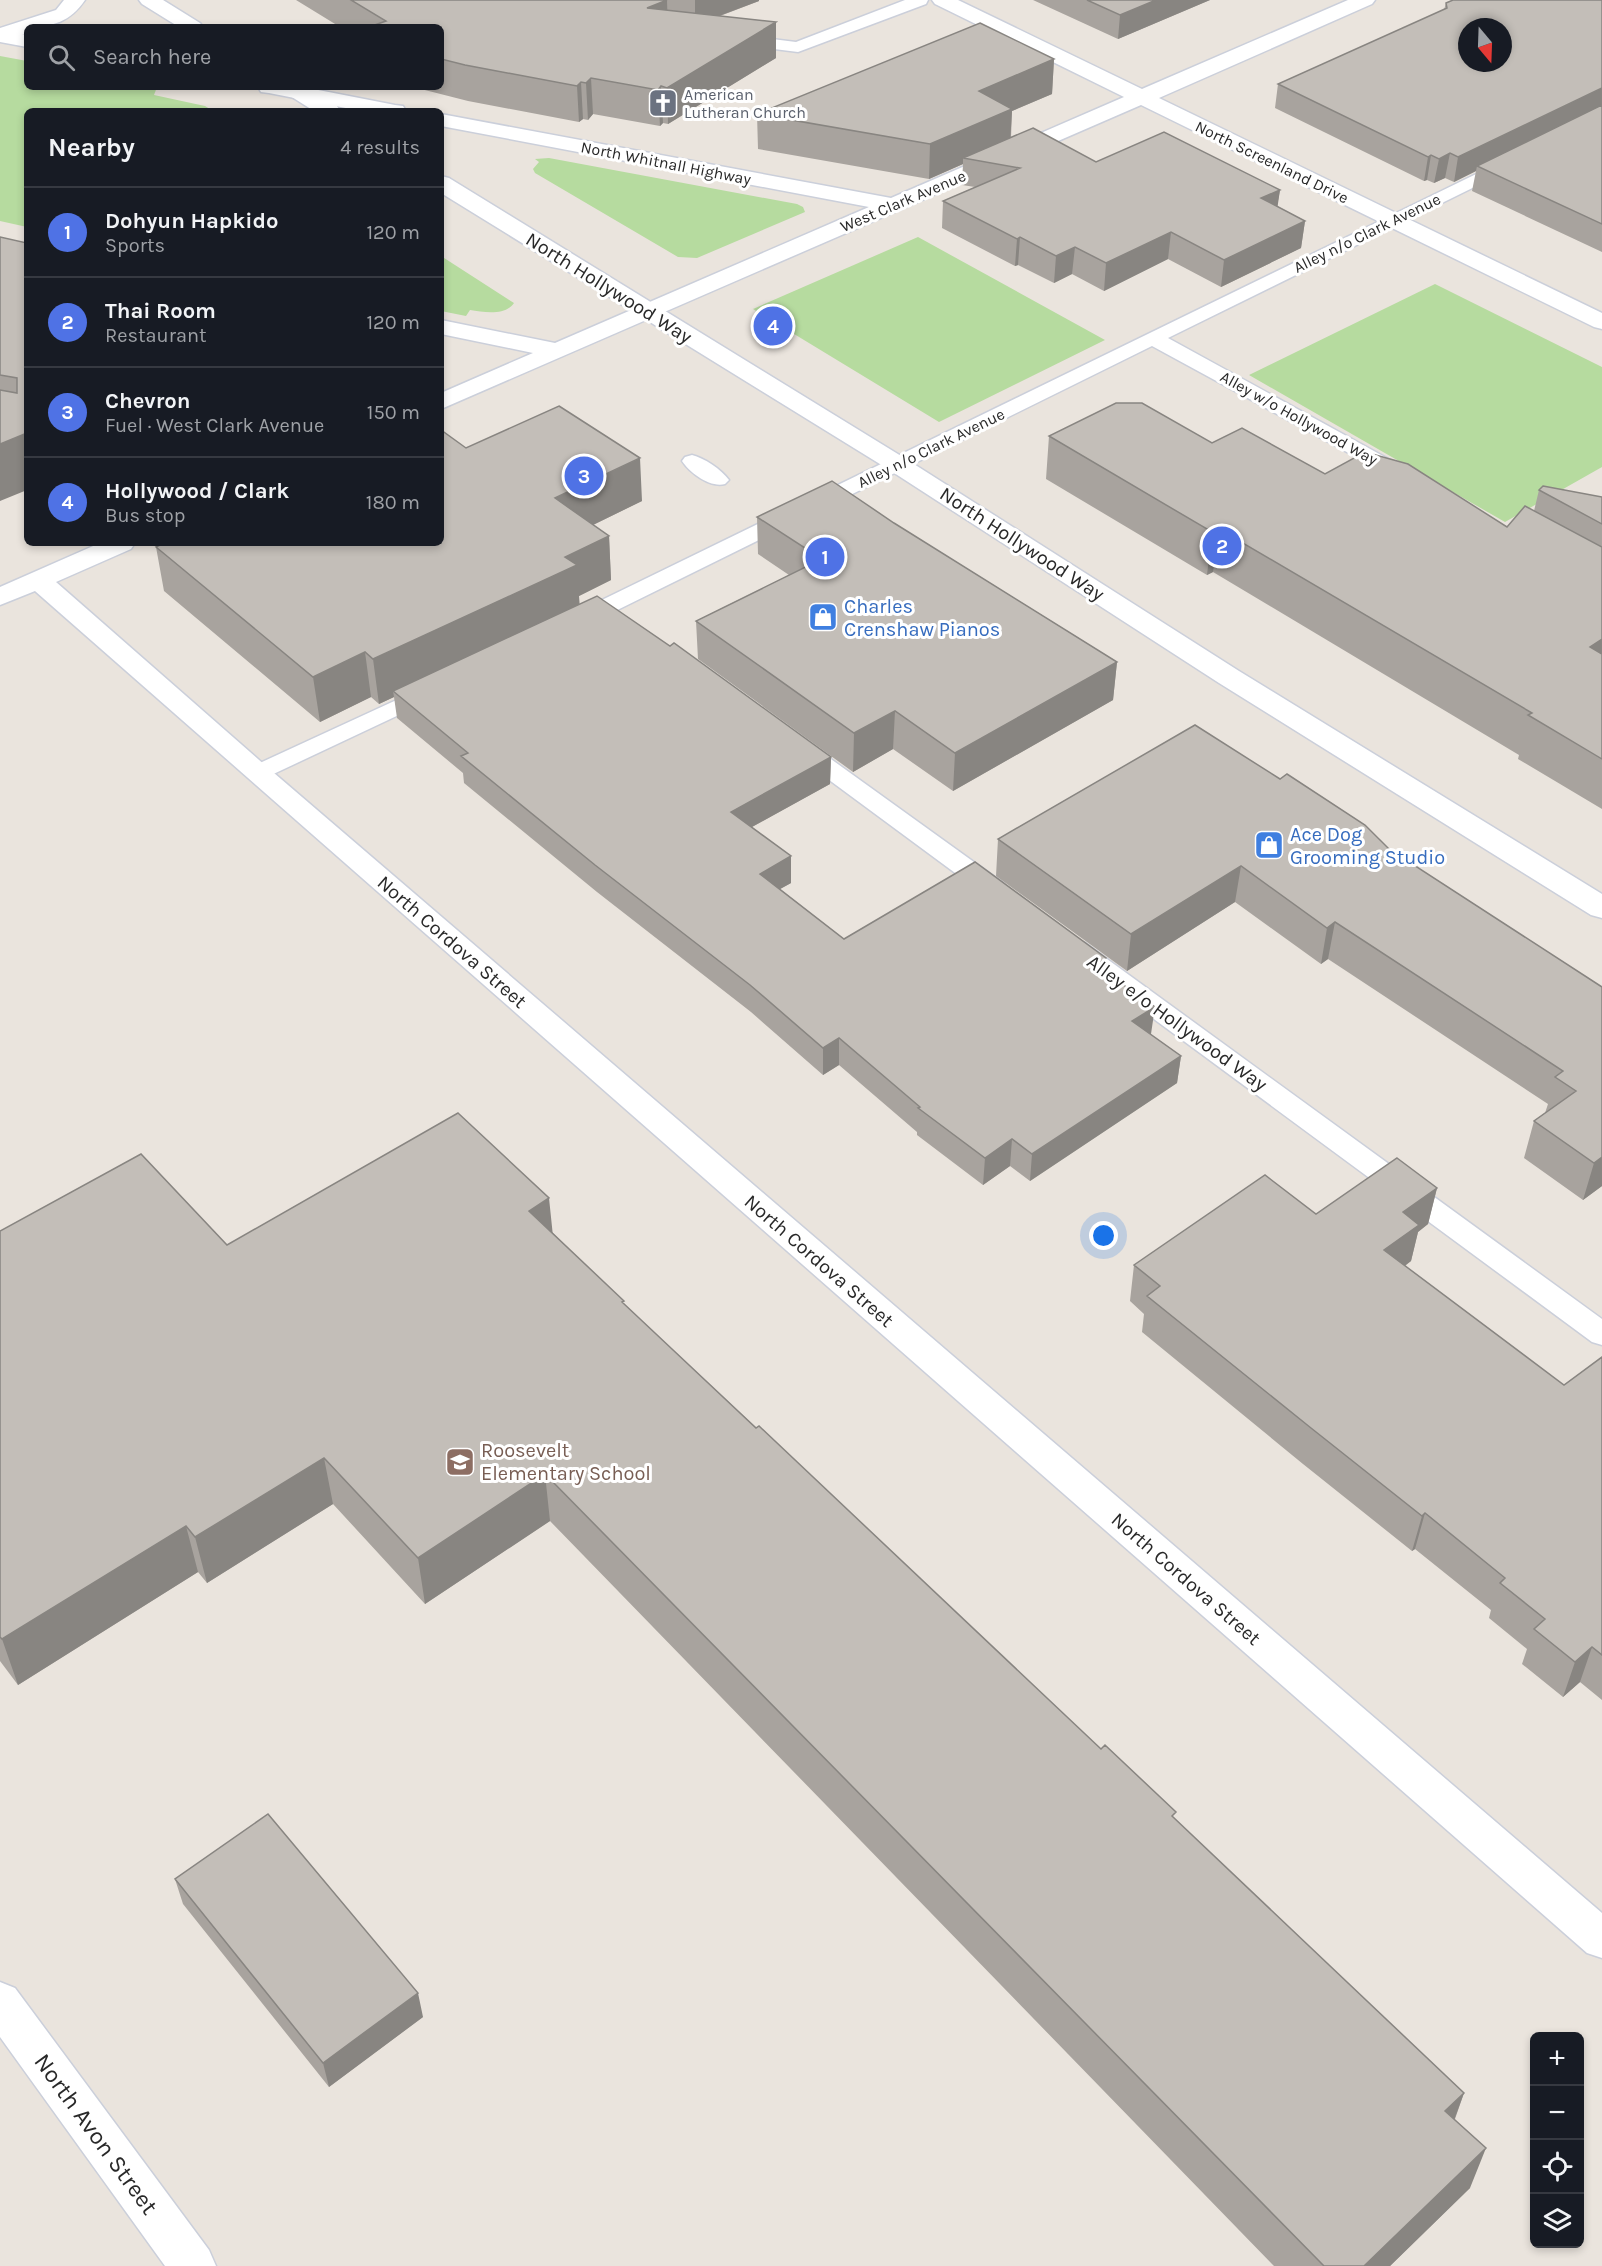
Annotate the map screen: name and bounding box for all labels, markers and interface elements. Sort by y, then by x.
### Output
north arrow [1458,18,1512,72]
search box [24,24,444,90]
icon: search [45,41,78,74]
text: Search here [93,44,211,70]
place label: American Lutheran Church [684,85,806,122]
church icon: American Lutheran Church [647,87,679,119]
street label: North Screenland Drive [1192,117,1352,207]
text: Nearby [48,132,135,163]
text: 4 results [340,136,420,159]
street label: North Whitnall Highway [579,137,753,189]
street label: West Clark Avenue [837,166,969,236]
street label: Alley n/o Clark Avenue [1290,189,1444,277]
text: Dohyun Hapkido [105,208,278,234]
text: 1 [64,221,71,244]
text: 120 m [366,221,420,244]
street label: North Hollywood Way [522,228,696,348]
text: Sports [105,234,165,257]
text: Thai Room [105,298,216,324]
pin: 4 [754,304,792,348]
text: 2 [61,311,74,334]
text: 120 m [366,311,420,334]
text: Restaurant [105,324,207,347]
street label: Alley w/o Hollywood Way [1217,367,1381,469]
text: Chevron [105,388,191,414]
text: 3 [61,401,74,424]
text: 150 m [367,401,420,424]
street label: Alley n/o Clark Avenue [854,404,1008,492]
text: Fuel · West Clark Avenue [105,414,324,437]
pin: 3 [564,454,604,498]
text: Hollywood / Clark [105,478,289,504]
street label: North Hollywood Way [935,482,1109,606]
text: 4 [62,491,73,514]
text: 180 m [366,491,420,514]
text: Bus stop [105,504,185,527]
pin: 2 [1202,524,1242,568]
pin: 1 [806,534,844,580]
place label: Charles Crenshaw Pianos [844,595,1000,641]
shop icon: Charles Crenshaw Pianos [807,601,839,633]
place label: Ace Dog Grooming Studio [1290,823,1445,869]
shop icon: Ace Dog Grooming Studio [1253,829,1285,861]
street label: North Cordova Street [373,871,532,1013]
street label: Alley e/o Hollywood Way [1082,950,1272,1096]
street label: North Cordova Street [740,1190,899,1332]
your location [1089,1221,1118,1250]
place label: Roosevelt Elementary School [481,1439,651,1485]
school or university icon: Roosevelt Elementary School [444,1446,476,1478]
street label: North Cordova Street [1107,1508,1266,1650]
map controls [1530,2032,1584,2248]
button: + [1530,2032,1584,2086]
street label: North Avon Street [28,2048,164,2220]
button: − [1530,2086,1584,2140]
button: locate [1530,2140,1584,2194]
button: layers [1530,2194,1584,2248]

